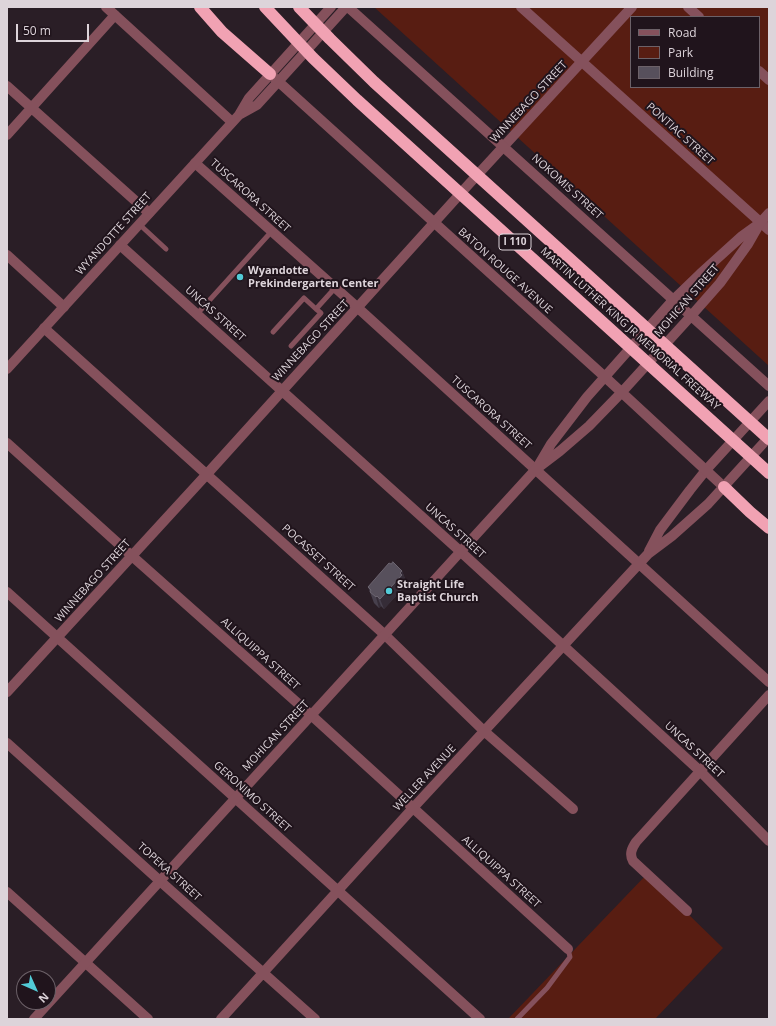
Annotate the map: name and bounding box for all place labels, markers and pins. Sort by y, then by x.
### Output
place label: Wyandotte Prekindergarten Center [248,264,378,290]
marker: Wyandotte Prekindergarten Center [235,272,245,282]
place label: Straight Life Baptist Church [397,578,479,604]
marker: Straight Life Baptist Church [384,586,394,596]

